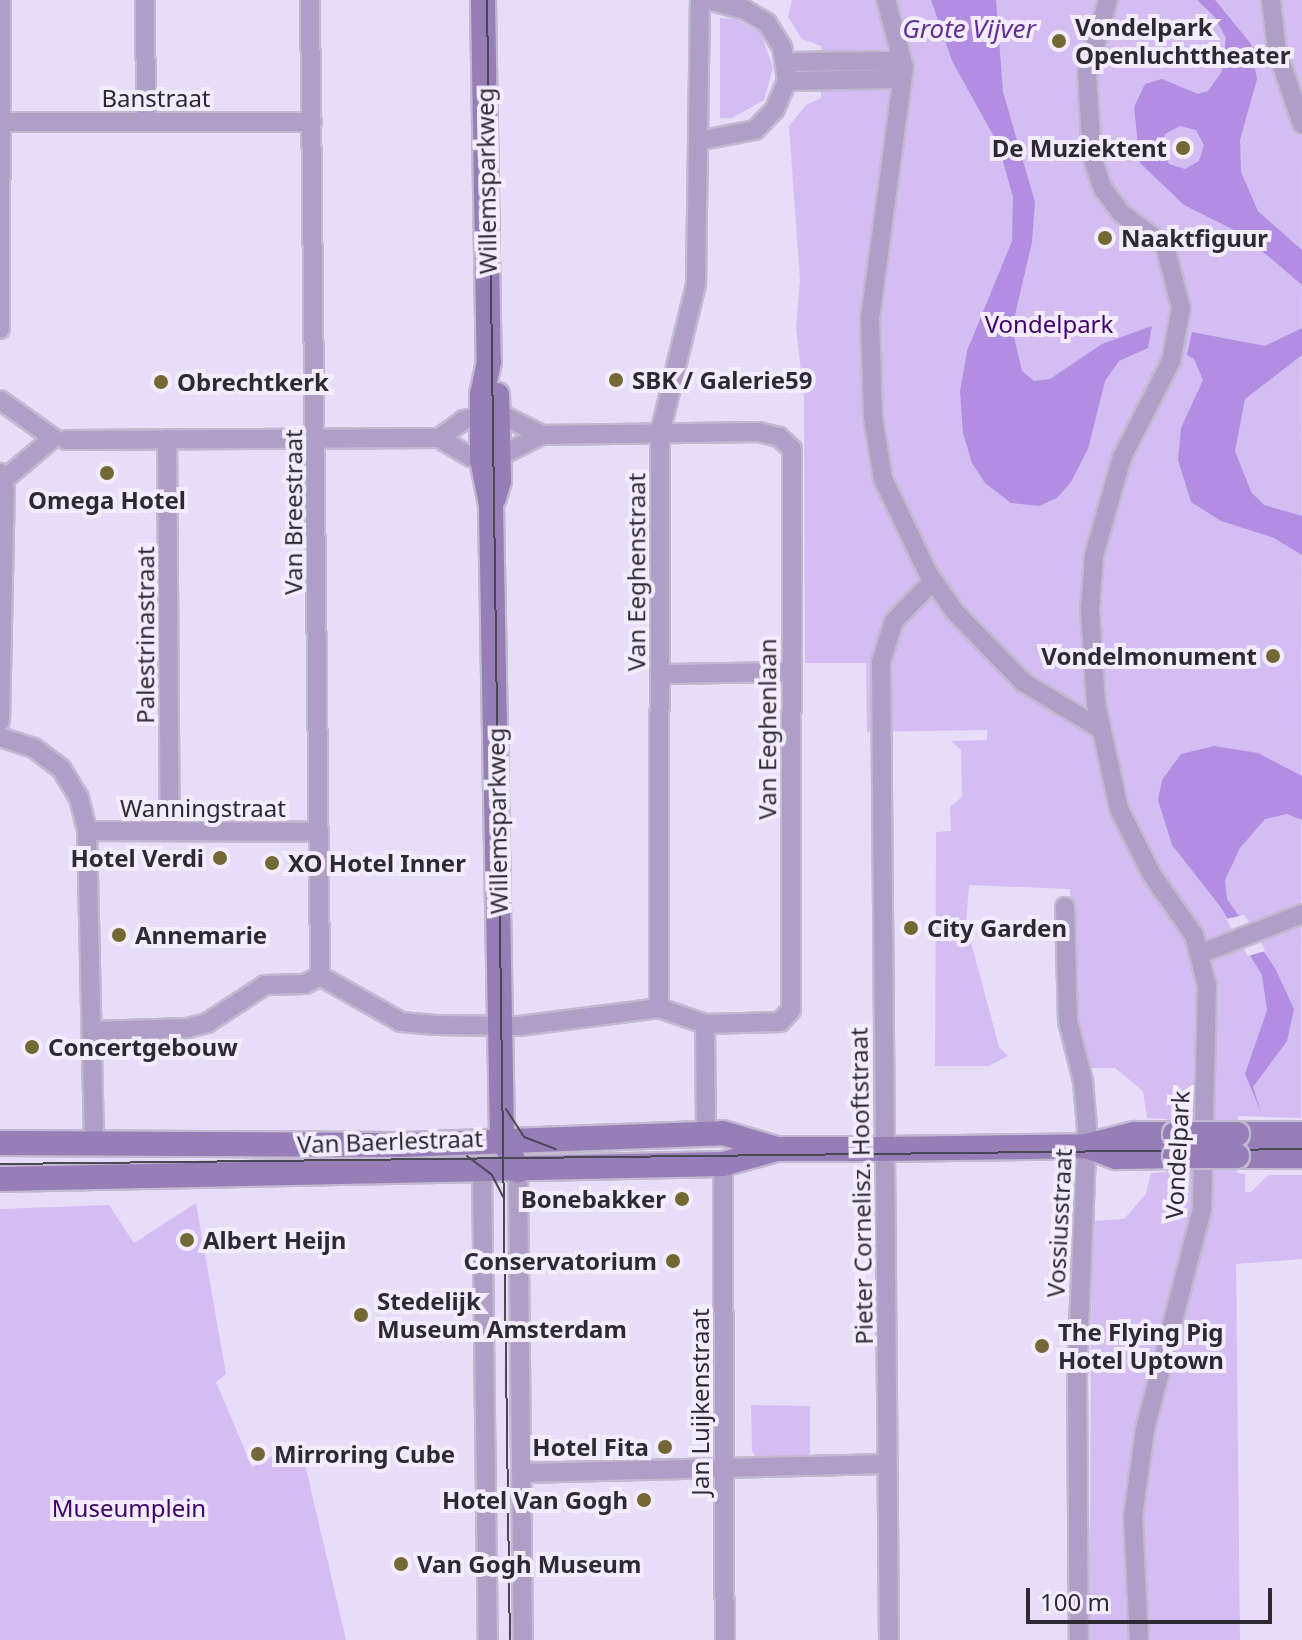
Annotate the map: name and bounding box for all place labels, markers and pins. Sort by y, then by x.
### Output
place label: Vondelpark Openluchttheater [1075,13,1290,69]
marker: Vondelpark Openluchttheater [1050,32,1068,50]
place label: De Muziektent [992,134,1167,162]
marker: De Muziektent [1174,139,1192,157]
place label: Naaktfiguur [1121,224,1268,252]
marker: Naaktfiguur [1096,229,1114,247]
place label: SBK / Galerie59 [632,366,812,394]
place label: Obrechtkerk [177,368,329,396]
marker: SBK / Galerie59 [607,371,625,389]
marker: Obrechtkerk [152,373,170,391]
marker: Omega Hotel [98,464,116,482]
place label: Omega Hotel [28,486,186,514]
place label: Vondelmonument [1041,642,1257,670]
marker: Vondelmonument [1264,647,1282,665]
place label: Hotel Verdi [70,844,204,872]
marker: Hotel Verdi [211,849,229,867]
place label: XO Hotel Inner [288,849,466,877]
marker: XO Hotel Inner [263,854,281,872]
place label: City Garden [927,914,1067,942]
marker: City Garden [902,919,920,937]
place label: Annemarie [135,921,267,949]
marker: Annemarie [110,926,128,944]
place label: Concertgebouw [48,1033,238,1061]
marker: Concertgebouw [23,1038,41,1056]
place label: Bonebakker [521,1185,666,1213]
marker: Bonebakker [673,1190,691,1208]
place label: Albert Heijn [203,1226,346,1254]
marker: Albert Heijn [178,1231,196,1249]
place label: Conservatorium [463,1247,657,1275]
marker: Conservatorium [664,1252,682,1270]
place label: Stedelijk Museum Amsterdam [377,1287,627,1343]
marker: Stedelijk Museum Amsterdam [352,1306,370,1324]
place label: The Flying Pig Hotel Uptown [1058,1318,1224,1374]
marker: The Flying Pig Hotel Uptown [1033,1337,1051,1355]
place label: Hotel Fita [532,1433,649,1461]
marker: Hotel Fita [656,1438,674,1456]
place label: Mirroring Cube [274,1440,455,1468]
marker: Mirroring Cube [249,1445,267,1463]
place label: Hotel Van Gogh [442,1486,628,1514]
marker: Hotel Van Gogh [635,1491,653,1509]
place label: Van Gogh Museum [417,1550,641,1578]
marker: Van Gogh Museum [392,1555,410,1573]

